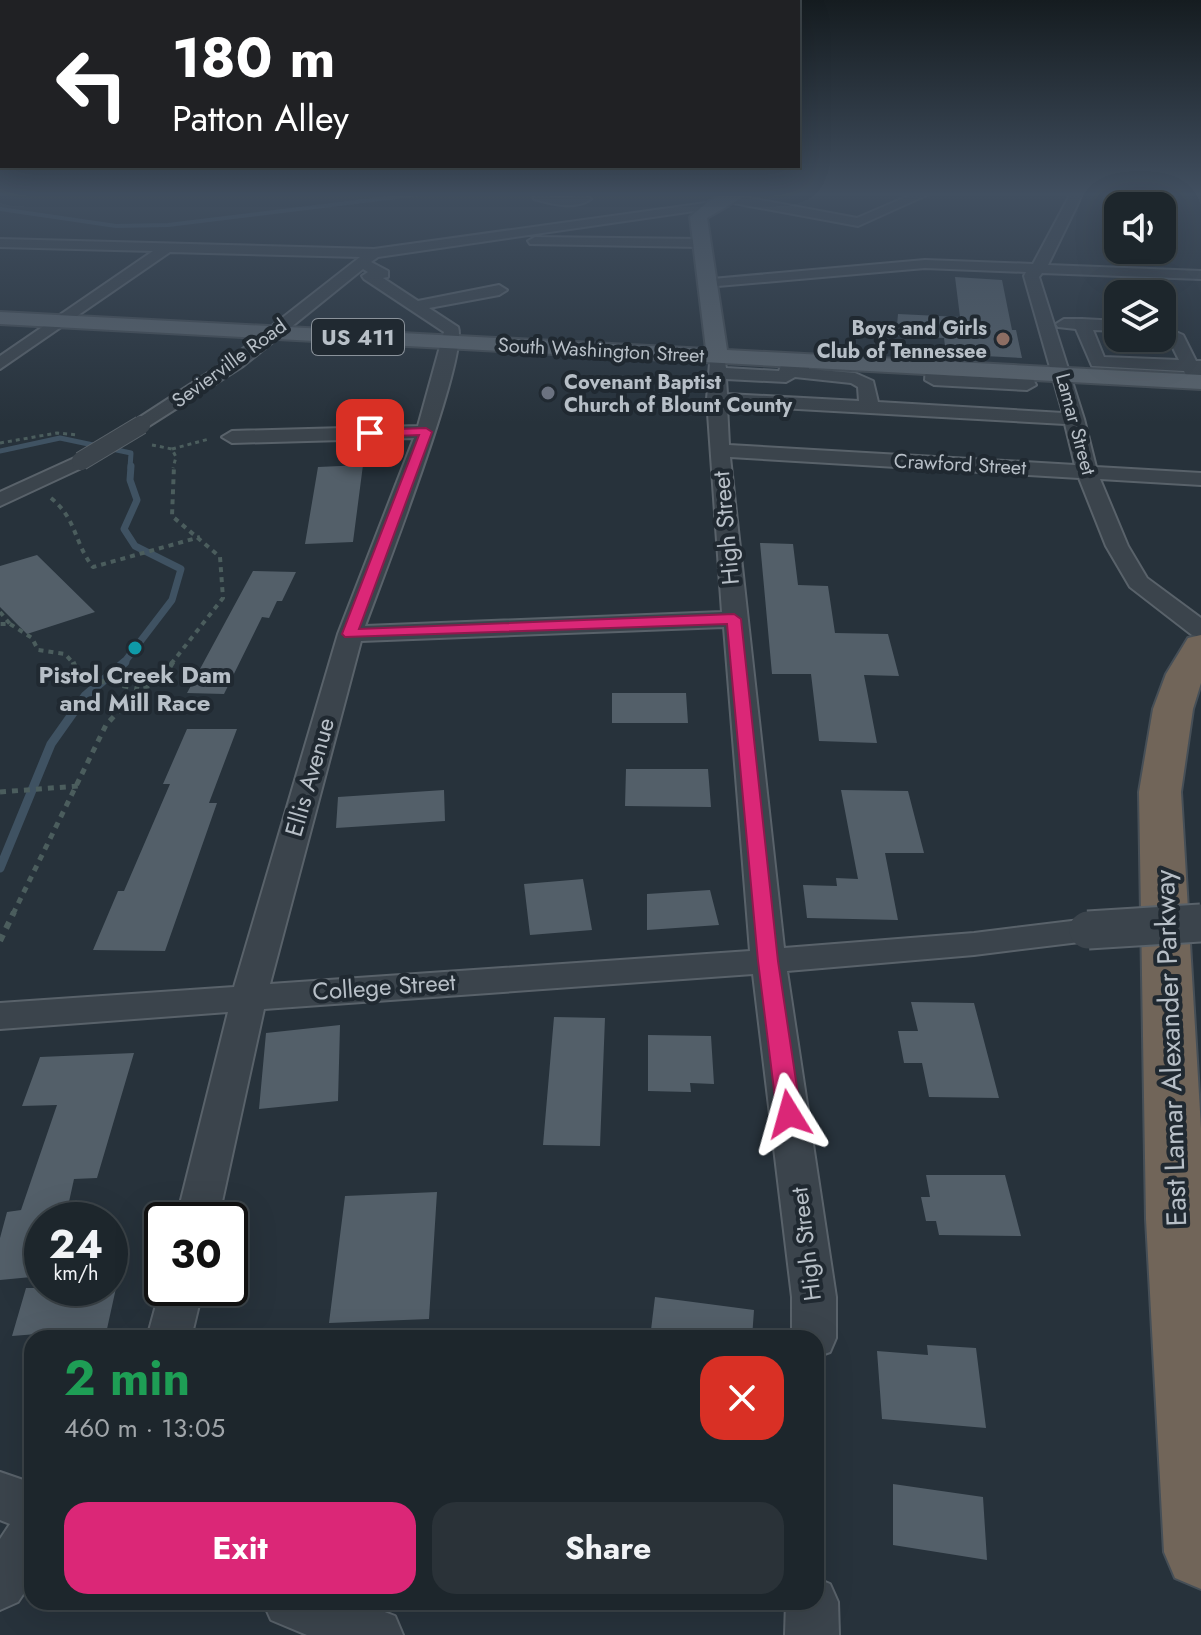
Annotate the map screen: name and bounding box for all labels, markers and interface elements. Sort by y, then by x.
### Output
text: 180 m [172,17,335,98]
icon: left [40,32,144,136]
text: Patton Alley [172,92,349,144]
map controls [1104,192,1176,352]
button: sound [1104,192,1176,264]
button: layers [1104,280,1176,352]
street label: Sevierville Road [166,312,293,415]
place label: Boys and Girls Club of Tennessee [817,314,987,366]
road number: US 411 [312,319,404,355]
marker: Boys and Girls Club of Tennessee [994,330,1012,348]
street label: South Washington Street [497,331,705,370]
place label: Covenant Baptist Church of Blount County [564,368,793,420]
street label: Lamar Street [1048,370,1103,479]
marker: Covenant Baptist Church of Blount County [539,384,557,402]
pin [336,399,404,467]
icon: arrive [348,411,392,455]
street label: Crawford Street [893,447,1027,482]
street label: High Street [703,469,748,586]
marker: Pistol Creek Dam and Mill Race [126,639,144,657]
place label: Pistol Creek Dam and Mill Race [38,657,232,720]
street label: Ellis Avenue [276,713,343,840]
street label: East Lamar Alexander Parkway [1144,868,1197,1227]
street label: College Street [311,964,457,1009]
position arrow [747,1072,831,1156]
street label: High Street [781,1185,830,1303]
speed limit sign: 30 [144,1202,248,1306]
text: 24 [49,1215,103,1273]
text: km/h [53,1259,99,1288]
text: 2 min [64,1344,190,1413]
button: close [700,1356,784,1440]
text: 460 m · 13:05 [64,1409,225,1447]
button: Exit [64,1502,416,1594]
button: Share [432,1502,784,1594]

